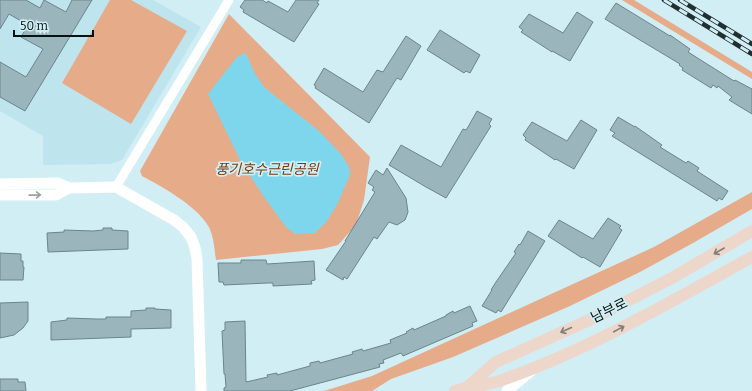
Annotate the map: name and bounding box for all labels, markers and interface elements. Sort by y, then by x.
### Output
scale bar [14,12,93,38]
text: 50 m [20,19,49,33]
park label: 풍기호수근린공원 [215,161,320,178]
one-way arrow [28,191,41,199]
one-way arrow [713,248,725,256]
street label: 남부로 [588,294,630,327]
one-way arrow [613,325,625,333]
one-way arrow [561,327,573,334]

